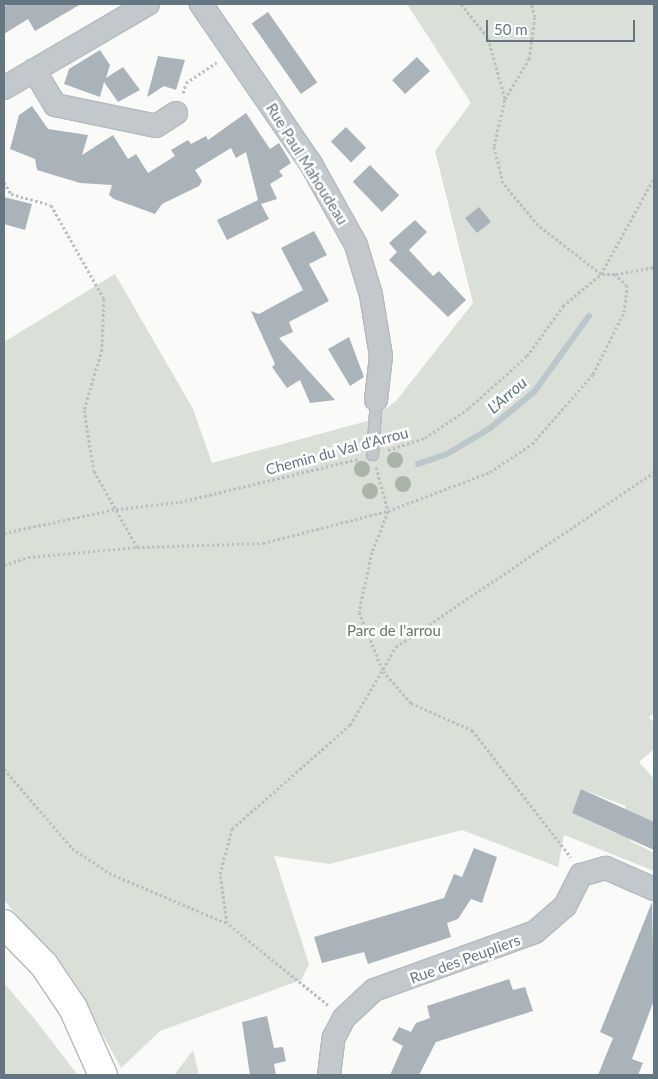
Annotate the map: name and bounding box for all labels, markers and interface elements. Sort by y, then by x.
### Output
scale bar [488,10,637,42]
text: 50 m [494,20,528,38]
street label: Rue Paul Mahoudeau [262,100,352,228]
water label: L'Arrou [483,373,531,417]
street label: Chemin du Val d'Arrou [264,423,410,479]
park label: Parc de l'arrou [347,622,441,640]
street label: Rue des Peupliers [407,931,523,987]

